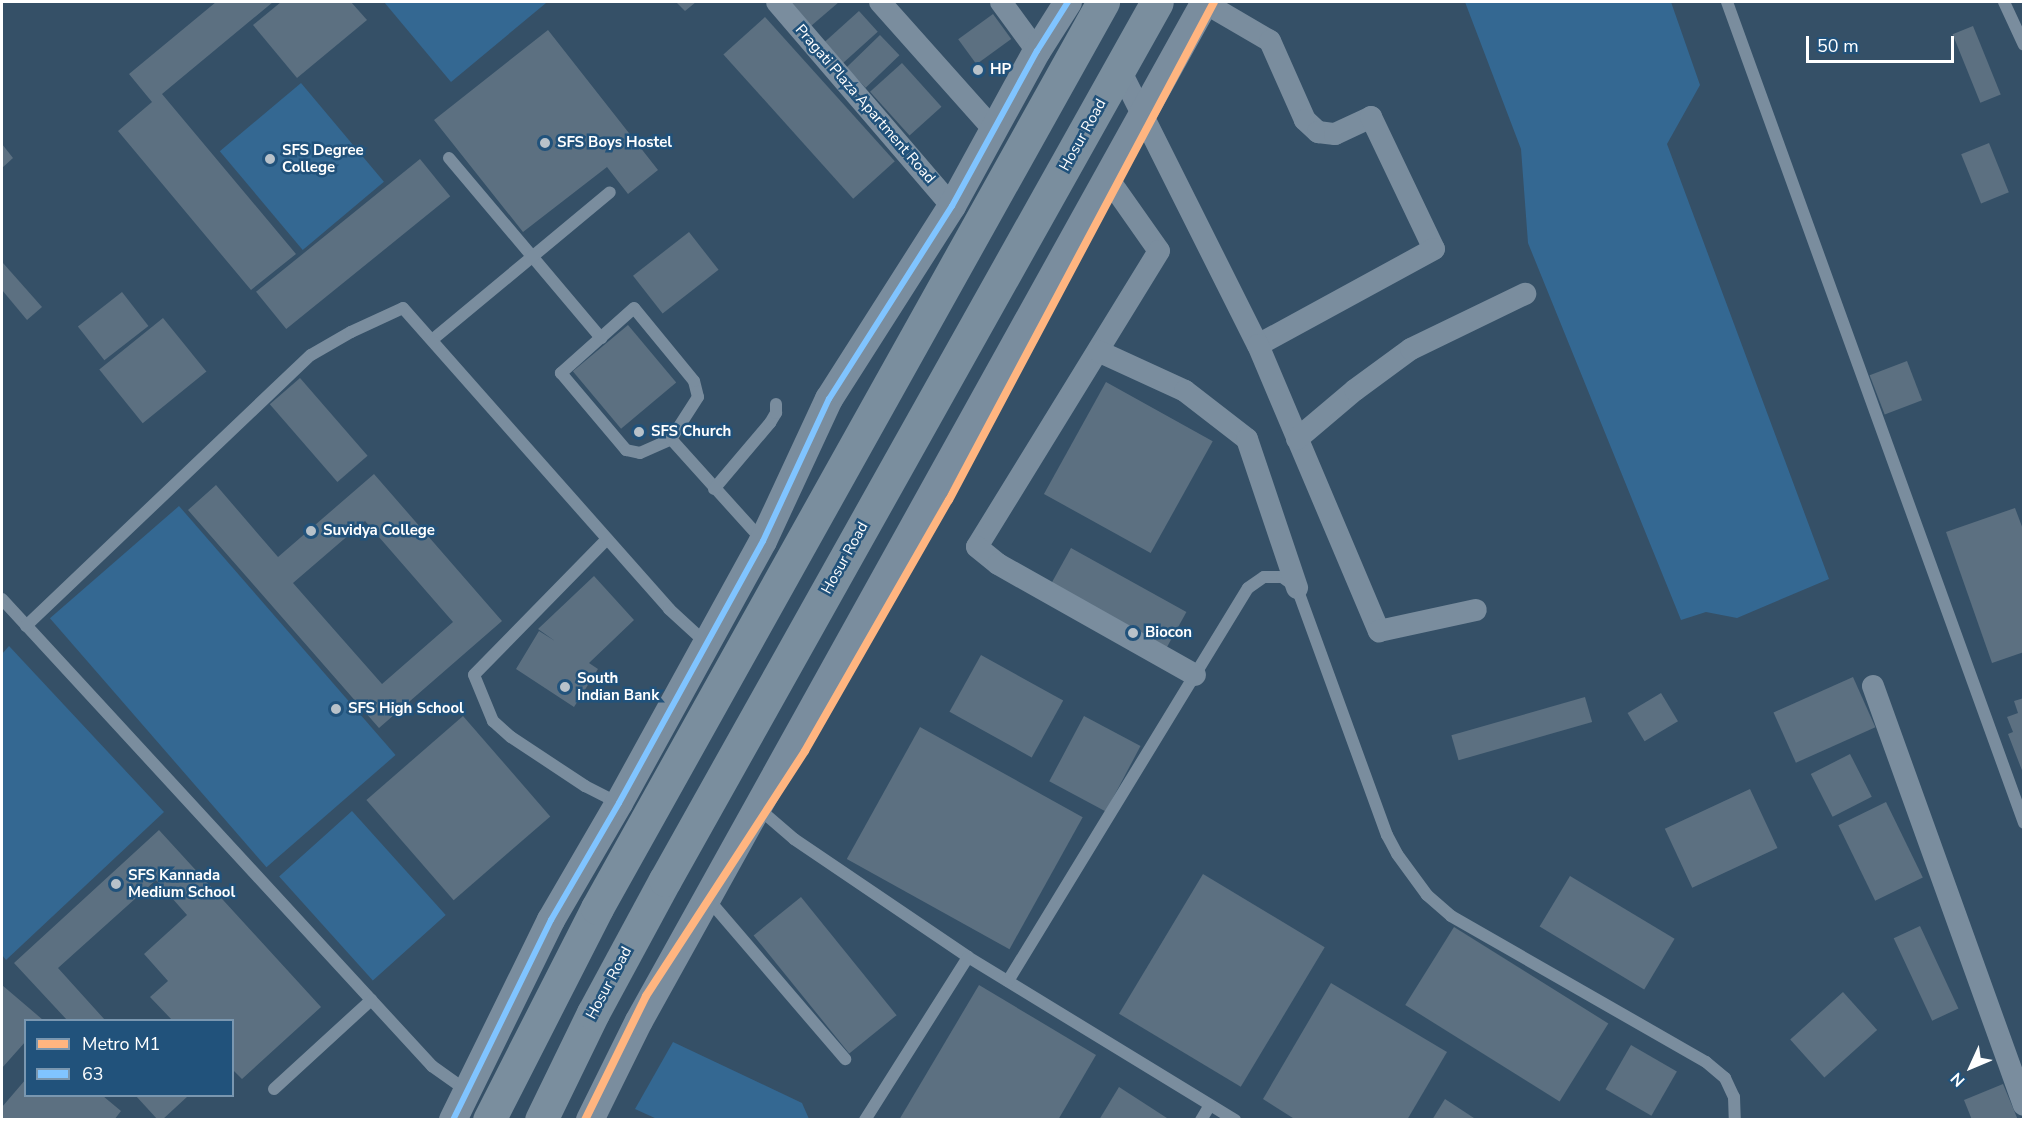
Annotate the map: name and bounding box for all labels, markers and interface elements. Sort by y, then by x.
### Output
street label: Pragati Plaza Apartment Road [791,21,939,187]
scale bar [1809,24,1958,62]
text: 50 m [1817,34,1859,58]
place label: HP [990,61,1011,79]
marker: HP [971,63,985,77]
street label: Hosur Road [1056,96,1110,174]
place label: SFS Boys Hostel [557,134,672,152]
marker: SFS Boys Hostel [538,136,552,150]
place label: SFS Degree College [282,141,364,176]
marker: SFS Degree College [263,152,277,166]
place label: SFS Church [651,423,731,441]
marker: SFS Church [632,425,646,439]
street label: Hosur Road [818,519,872,597]
place label: Suvidya College [323,522,435,540]
marker: Suvidya College [304,524,318,538]
place label: Biocon [1145,624,1192,642]
marker: Biocon [1126,626,1140,640]
place label: South Indian Bank [577,669,659,704]
marker: South Indian Bank [558,680,572,694]
place label: SFS High School [348,700,464,718]
marker: SFS High School [329,702,343,716]
place label: SFS Kannada Medium School [128,866,235,901]
marker: SFS Kannada Medium School [109,877,123,891]
street label: Hosur Road [582,944,636,1022]
legend [24,1019,234,1097]
text: Metro M1 [82,1032,160,1056]
north arrow [1941,1037,2001,1097]
text: 63 [82,1062,104,1086]
text: N [1946,1068,1970,1091]

